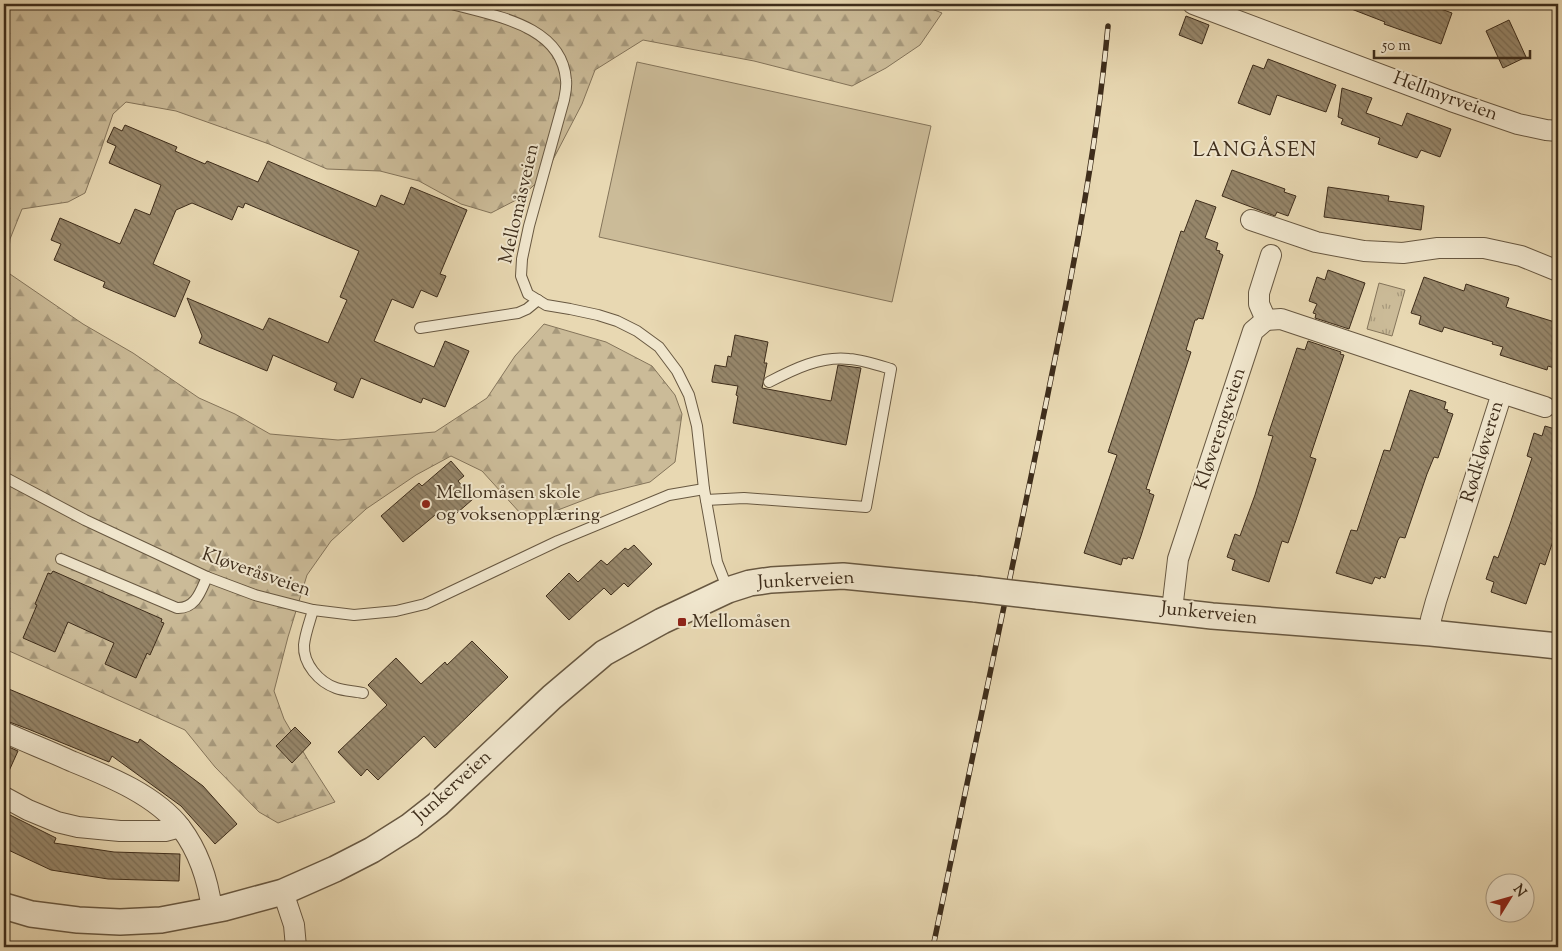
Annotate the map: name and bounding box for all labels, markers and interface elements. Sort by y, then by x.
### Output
scale bar [1374,28,1531,60]
text: 50 m [1381,36,1411,57]
street label: Hellmyrveien [1389,66,1501,128]
district label: LANGÅSEN [1193,136,1317,166]
street label: Mellomåsveien [493,141,547,267]
street label: Kløverengveien [1189,364,1253,494]
street label: Rødkløveren [1455,398,1511,506]
place label: Mellomåsen skole og voksenopplæring [436,480,600,529]
marker: Mellomåsen skole og voksenopplæring [420,498,432,510]
street label: Kløveråsveien [198,542,314,604]
street label: Junkerveien [756,565,855,597]
street label: Junkerveien [1158,595,1259,633]
place label: Mellomåsen [692,609,791,636]
marker: Mellomåsen [676,616,688,628]
street label: Junkerveien [407,744,498,830]
north arrow [1484,874,1534,924]
text: N [1507,881,1530,902]

